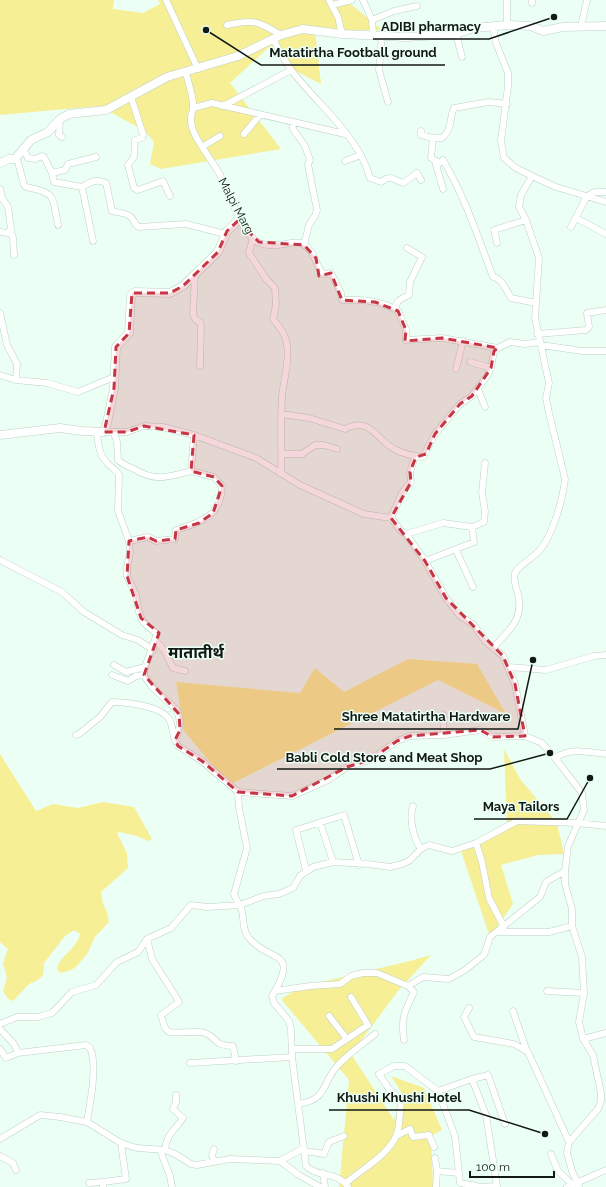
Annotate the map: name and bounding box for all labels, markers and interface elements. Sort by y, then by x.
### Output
callout: ADIBI pharmacy [373,14,489,39]
text: ADIBI pharmacy [381,19,481,34]
callout: Matatirtha Football ground [261,40,445,65]
text: Matatirtha Football ground [269,45,437,60]
street label: Malpi Marg [215,175,257,237]
district label: मातातीर्थ [168,643,225,662]
callout: Shree Matatirtha Hardware [334,704,518,729]
text: Shree Matatirtha Hardware [342,709,510,724]
callout: Babli Cold Store and Meat Shop [277,744,490,769]
text: Babli Cold Store and Meat Shop [285,750,483,765]
callout: Maya Tailors [474,794,567,819]
text: Maya Tailors [483,799,560,814]
callout: Khushi Khushi Hotel [329,1085,469,1110]
text: Khushi Khushi Hotel [337,1090,462,1105]
scale bar [470,1153,554,1179]
text: 100 m [476,1160,510,1174]

